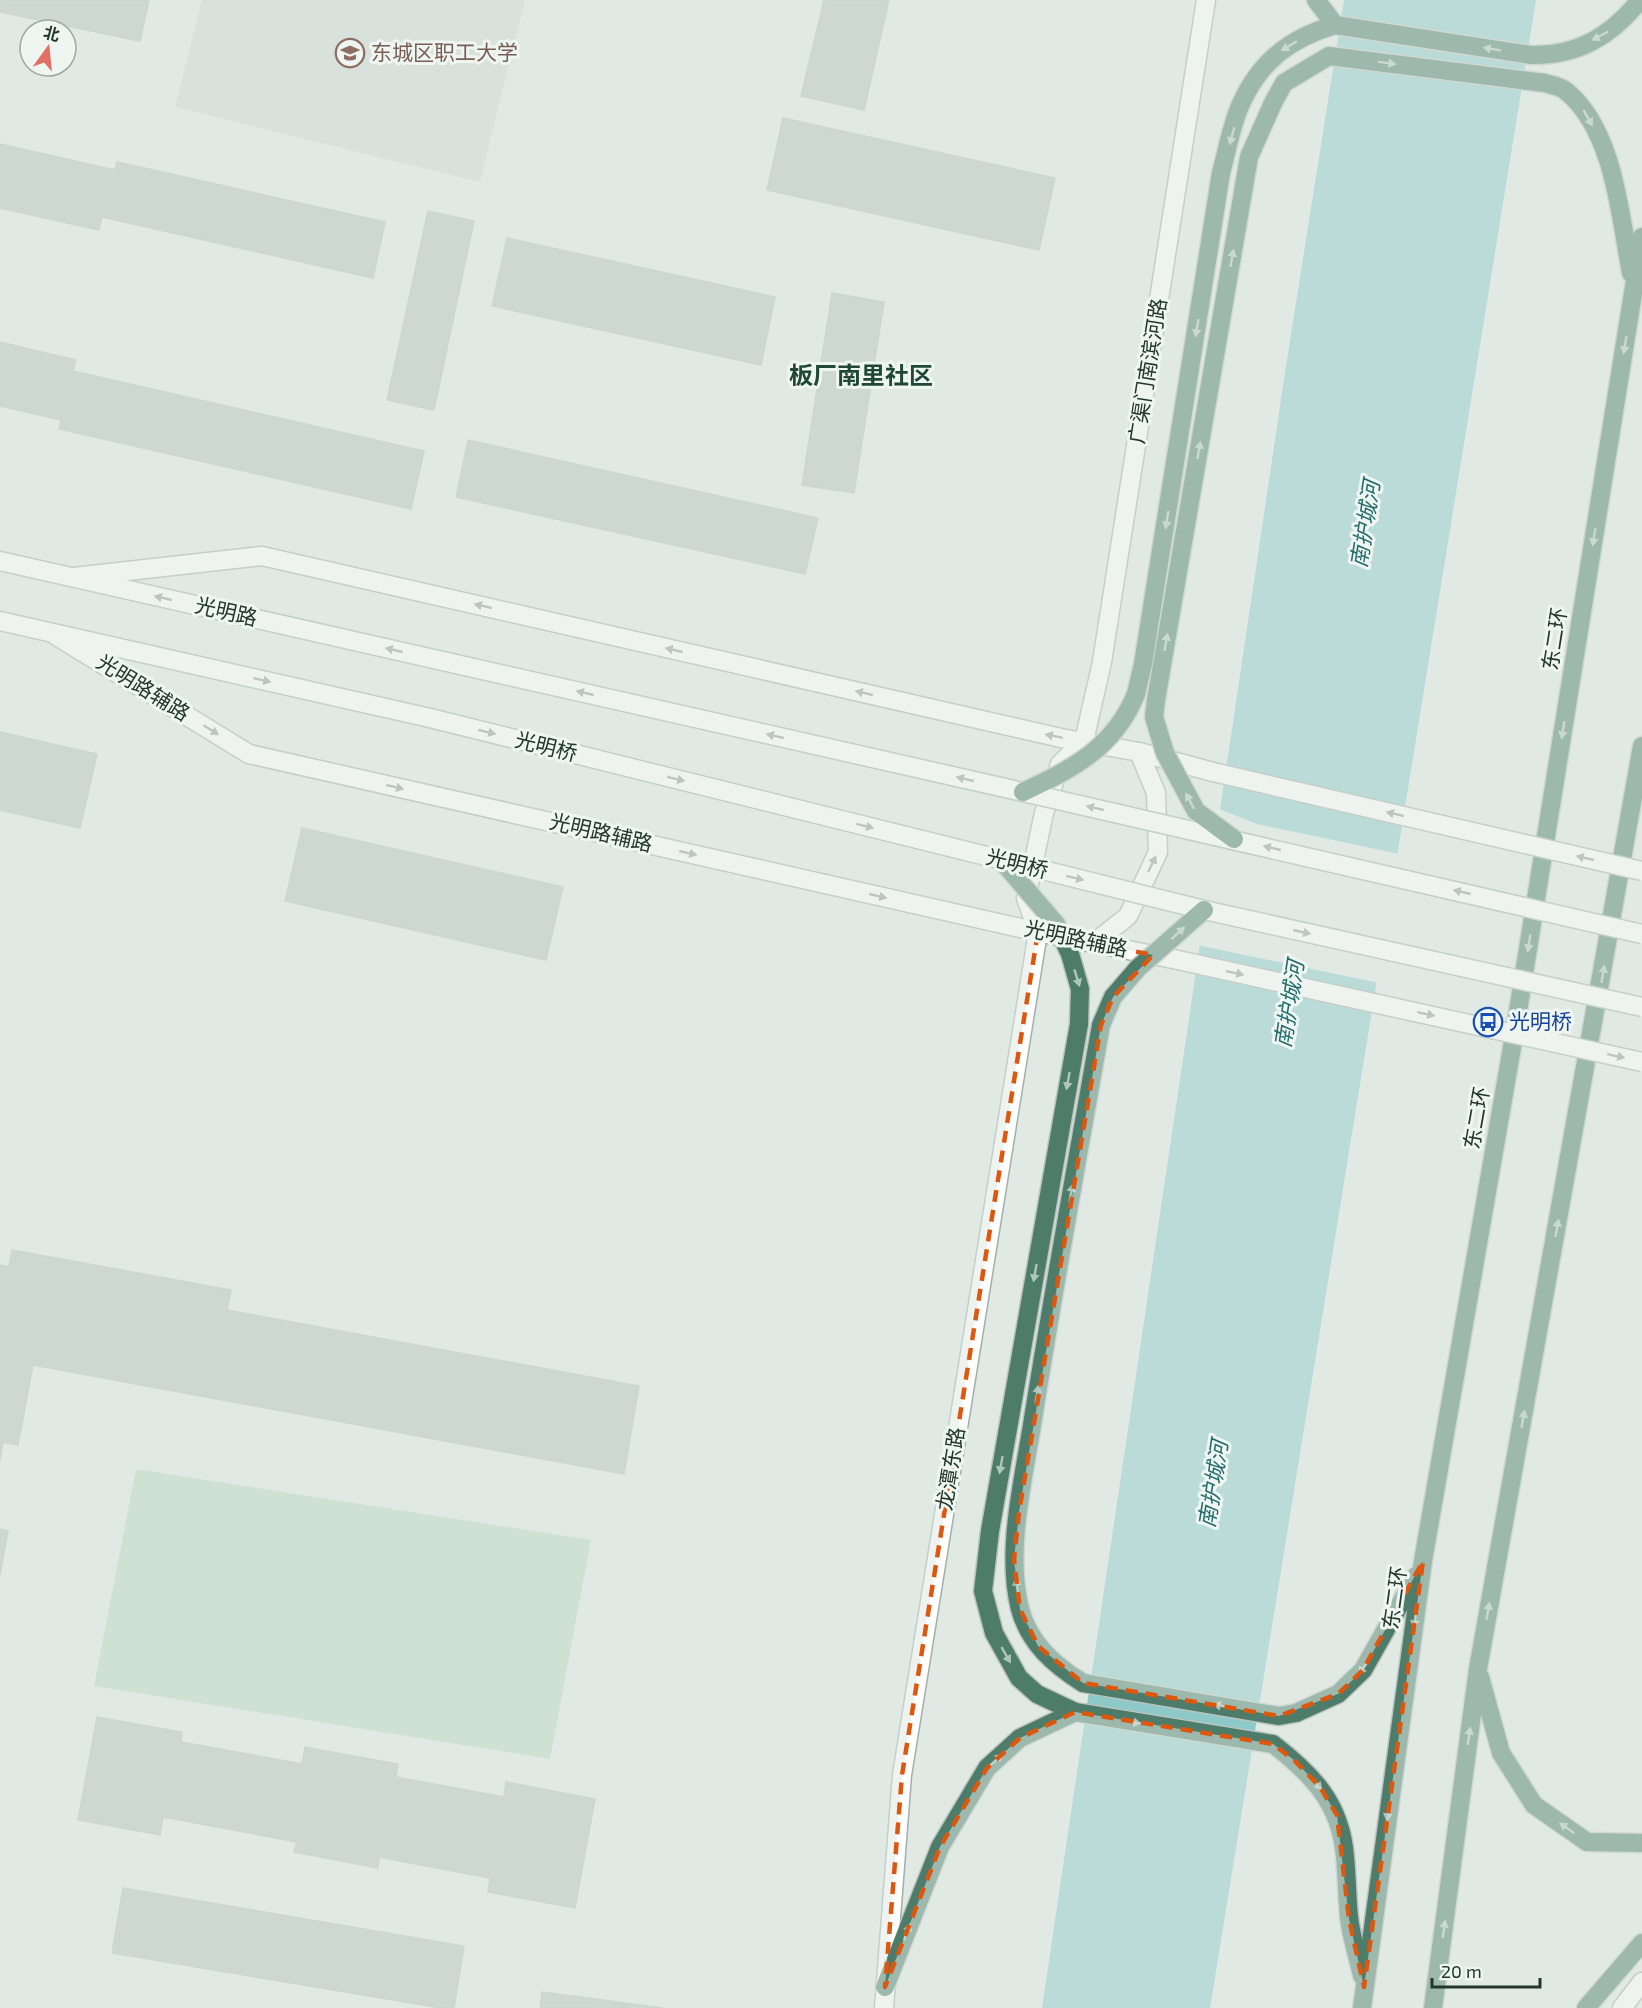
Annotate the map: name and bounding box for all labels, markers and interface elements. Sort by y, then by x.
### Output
north arrow [18,18,78,78]
text: 北 [42,22,62,44]
one-way arrow [1591,31,1608,41]
school or university icon: 东城区职工大学 [334,37,366,69]
place label: 东城区职工大学 [371,39,518,64]
one-way arrow [1281,40,1297,51]
one-way arrow [1483,45,1502,54]
one-way arrow [1377,58,1396,68]
one-way arrow [1583,110,1594,126]
one-way arrow [1226,127,1236,145]
one-way arrow [1228,248,1237,267]
street label: 广渠门南滨河路 [1123,296,1170,445]
one-way arrow [1193,318,1202,337]
one-way arrow [1620,335,1629,354]
district label: 板厂南里社区 [789,360,933,389]
one-way arrow [1195,440,1204,459]
water label: 南护城河 [1344,474,1384,569]
one-way arrow [1162,511,1171,530]
one-way arrow [1589,528,1598,547]
street label: 光明路 [193,591,260,630]
one-way arrow [154,593,173,602]
one-way arrow [474,601,493,611]
street label: 东二环 [1536,606,1571,672]
one-way arrow [1162,632,1171,651]
one-way arrow [664,644,683,654]
one-way arrow [385,645,404,654]
street label: 光明路辅路 [93,648,195,725]
one-way arrow [253,676,272,685]
one-way arrow [855,687,873,697]
one-way arrow [575,688,594,697]
one-way arrow [1558,720,1567,739]
one-way arrow [203,725,219,736]
street label: 光明桥 [513,726,580,765]
one-way arrow [478,727,496,737]
one-way arrow [765,731,784,740]
one-way arrow [1044,731,1063,740]
one-way arrow [956,773,975,783]
one-way arrow [667,775,685,785]
one-way arrow [386,783,405,792]
one-way arrow [1186,793,1195,810]
one-way arrow [1085,802,1104,812]
street label: 光明路辅路 [547,808,655,856]
one-way arrow [1386,808,1404,818]
one-way arrow [856,822,875,832]
street label: 光明桥 [984,843,1051,882]
one-way arrow [1263,843,1281,853]
one-way arrow [679,849,698,858]
one-way arrow [1576,852,1594,862]
one-way arrow [1148,856,1157,873]
one-way arrow [1066,874,1084,884]
one-way arrow [1453,887,1471,897]
one-way arrow [869,891,887,901]
street label: 光明路辅路 [1022,914,1130,961]
one-way arrow [1170,927,1185,940]
one-way arrow [1293,928,1312,937]
one-way arrow [1524,934,1533,953]
water label: 南护城河 [1268,954,1308,1049]
one-way arrow [1599,964,1608,983]
one-way arrow [1226,968,1245,978]
one-way arrow [1073,969,1082,987]
bus stop icon: 光明桥 [1472,1006,1504,1038]
place label: 光明桥 [1509,1008,1572,1033]
one-way arrow [1417,1010,1435,1020]
one-way arrow [1607,1052,1626,1061]
one-way arrow [1064,1072,1073,1091]
street label: 东二环 [1458,1085,1493,1151]
one-way arrow [1067,1184,1076,1203]
one-way arrow [1553,1218,1562,1237]
one-way arrow [1030,1264,1039,1283]
one-way arrow [1033,1384,1042,1403]
one-way arrow [1519,1410,1528,1429]
street label: 龙潭东路 [931,1425,968,1512]
water label: 南护城河 [1192,1434,1232,1529]
one-way arrow [996,1456,1005,1475]
street label: 东二环 [1377,1565,1410,1631]
one-way arrow [1013,1578,1022,1597]
one-way arrow [1484,1602,1493,1621]
one-way arrow [1410,1609,1420,1628]
one-way arrow [1001,1647,1011,1664]
one-way arrow [1358,1658,1370,1674]
one-way arrow [1212,1701,1231,1710]
one-way arrow [1123,1717,1142,1726]
one-way arrow [1465,1726,1474,1745]
one-way arrow [988,1753,1003,1767]
one-way arrow [1309,1776,1323,1791]
one-way arrow [1384,1802,1393,1821]
one-way arrow [1559,1823,1575,1834]
one-way arrow [1439,1920,1448,1939]
one-way arrow [902,1923,912,1941]
scale bar [1432,1951,1540,1989]
text: 20 m [1441,1960,1482,1982]

